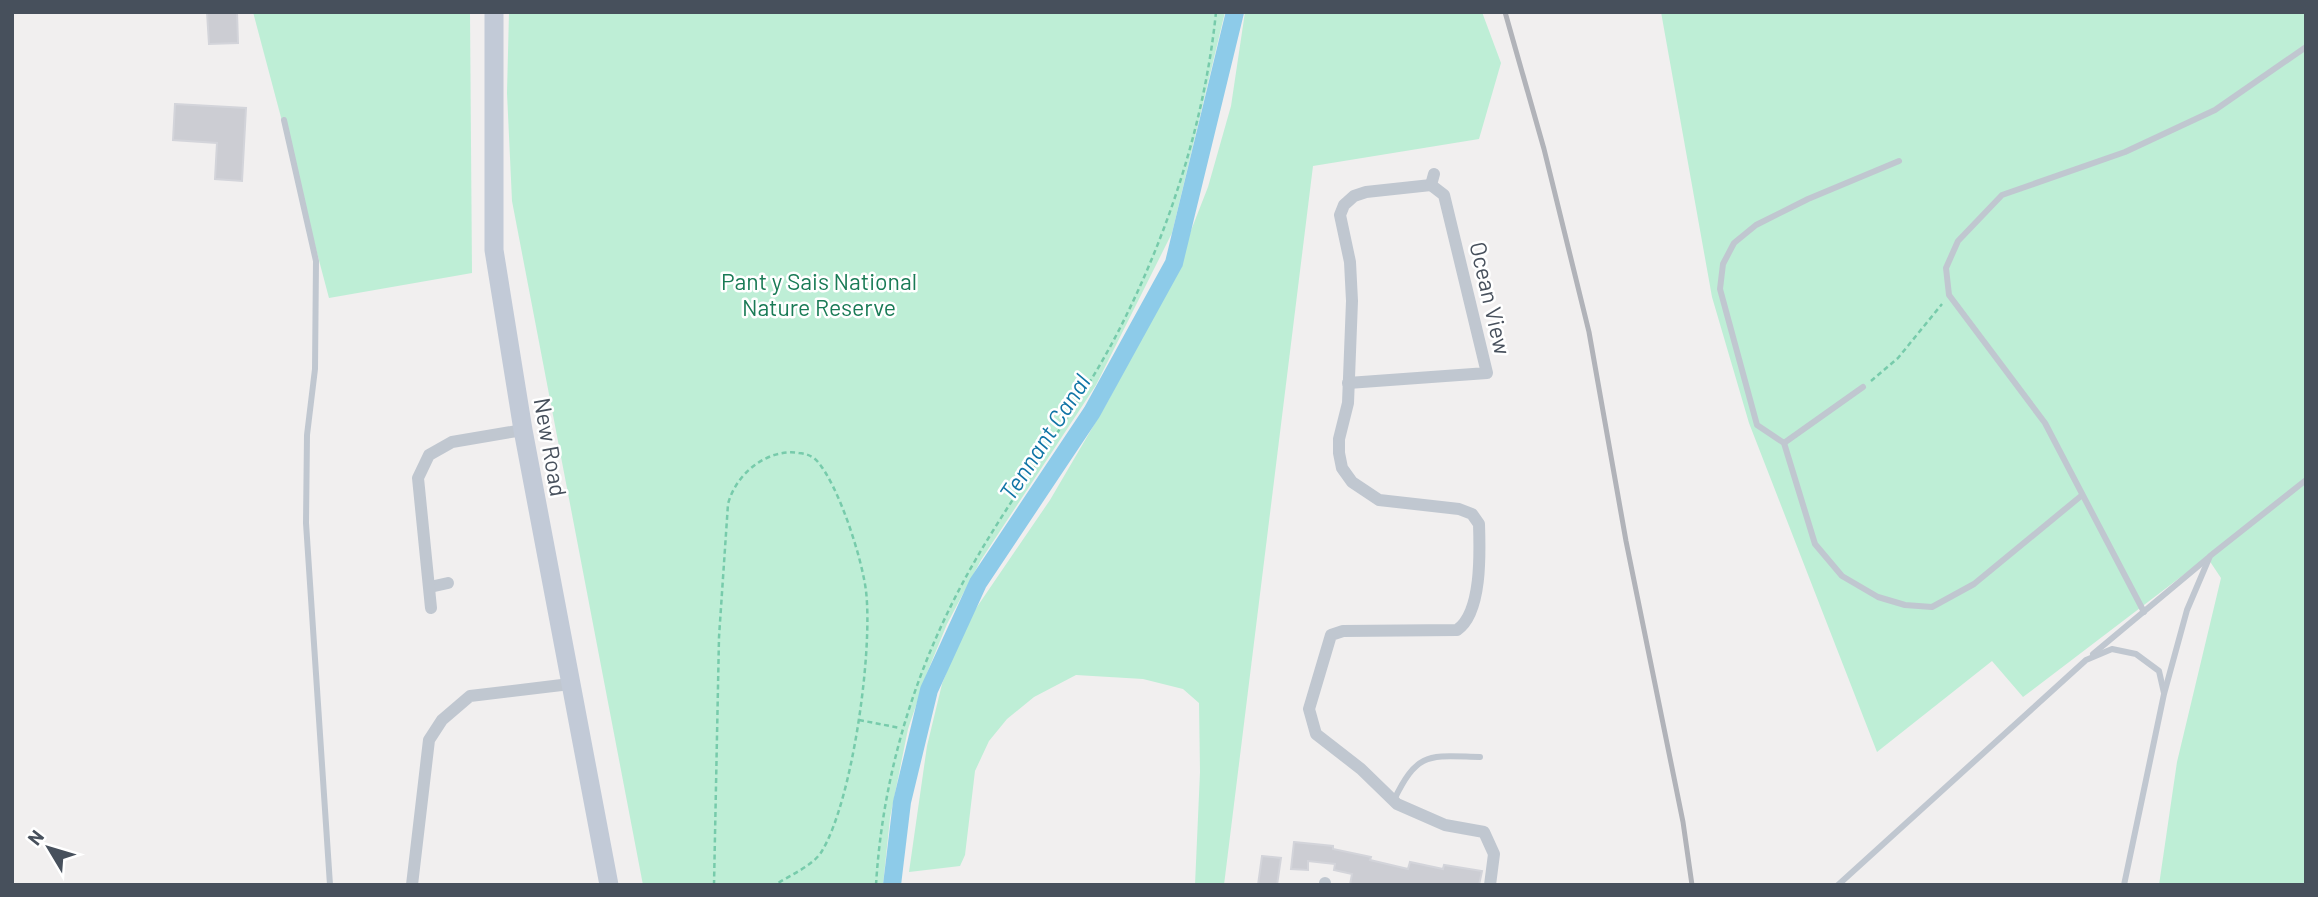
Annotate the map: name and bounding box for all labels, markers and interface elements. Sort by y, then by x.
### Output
street label: Ocean View [1464,239,1518,357]
park label: Pant y Sais National Nature Reserve [721,267,917,321]
water label: Tennant Canal [992,368,1096,506]
street label: New Road [529,396,573,498]
north arrow [14,813,84,883]
text: N [22,825,48,849]

